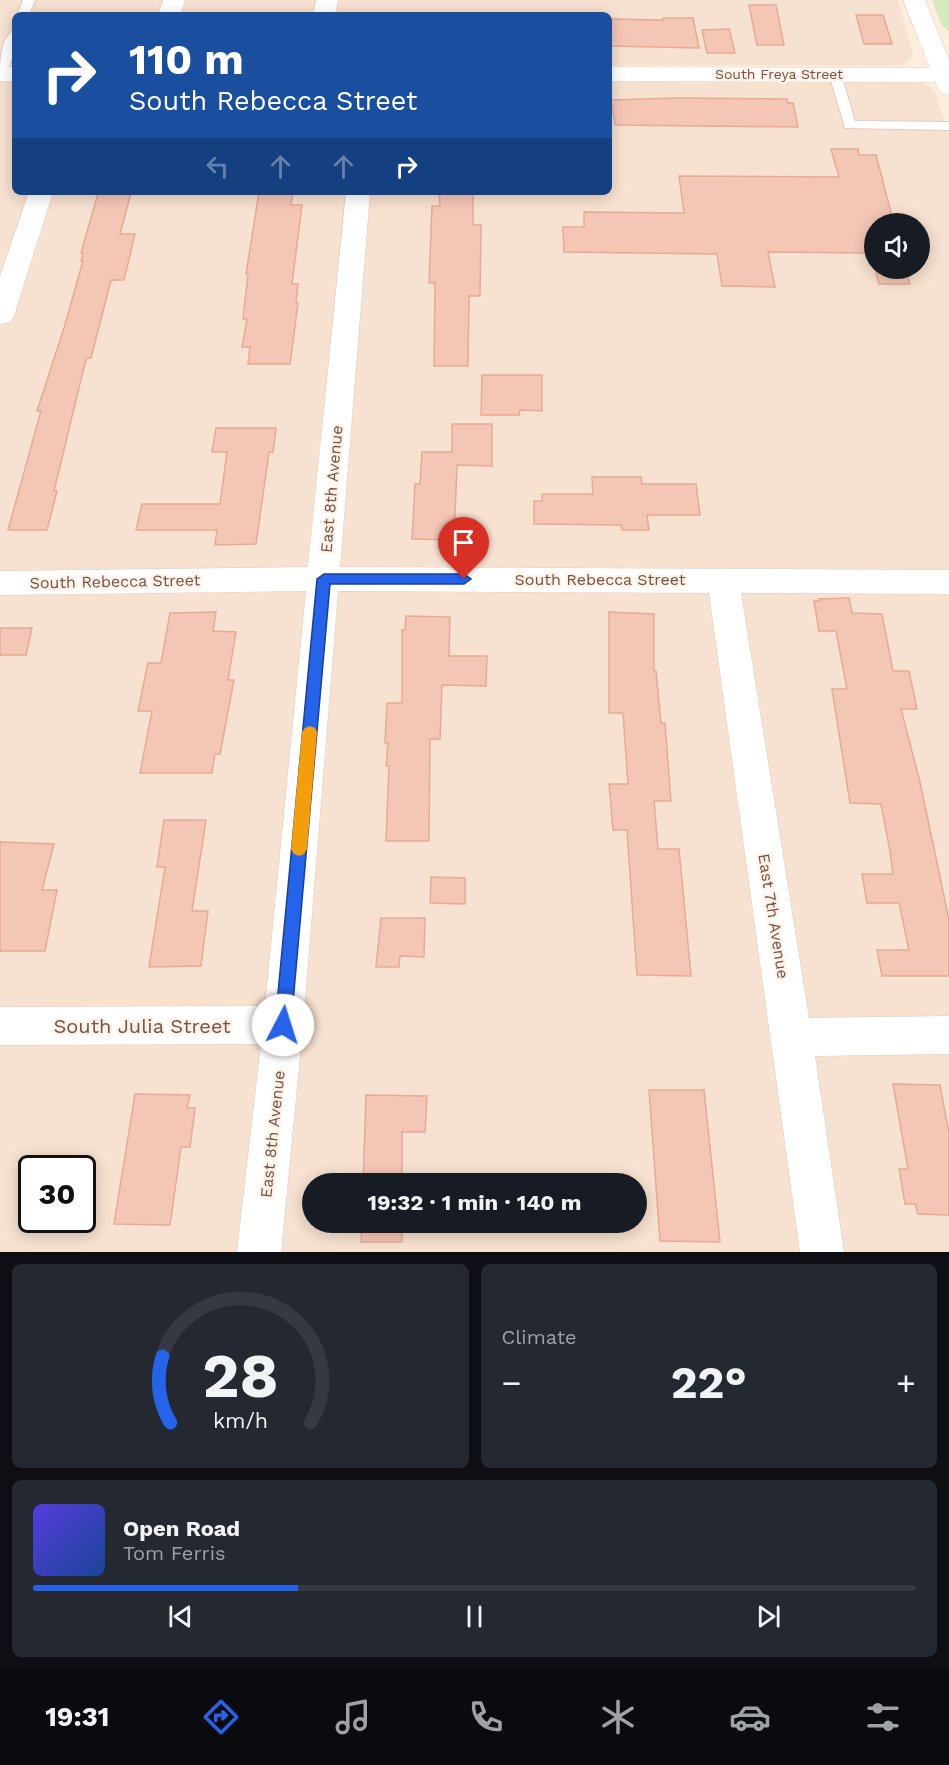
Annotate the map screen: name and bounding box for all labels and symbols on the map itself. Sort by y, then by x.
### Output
street label: South Freya Street [715,66,843,82]
street label: East 8th Avenue [316,425,347,553]
pin [438,517,489,579]
street label: South Rebecca Street [515,570,686,589]
street label: South Rebecca Street [29,571,201,592]
street label: East 7th Avenue [754,852,793,980]
position arrow [251,993,315,1057]
street label: South Julia Street [53,1014,231,1038]
street label: East 8th Avenue [256,1070,289,1199]
speed limit sign: 30 [18,1155,96,1233]

